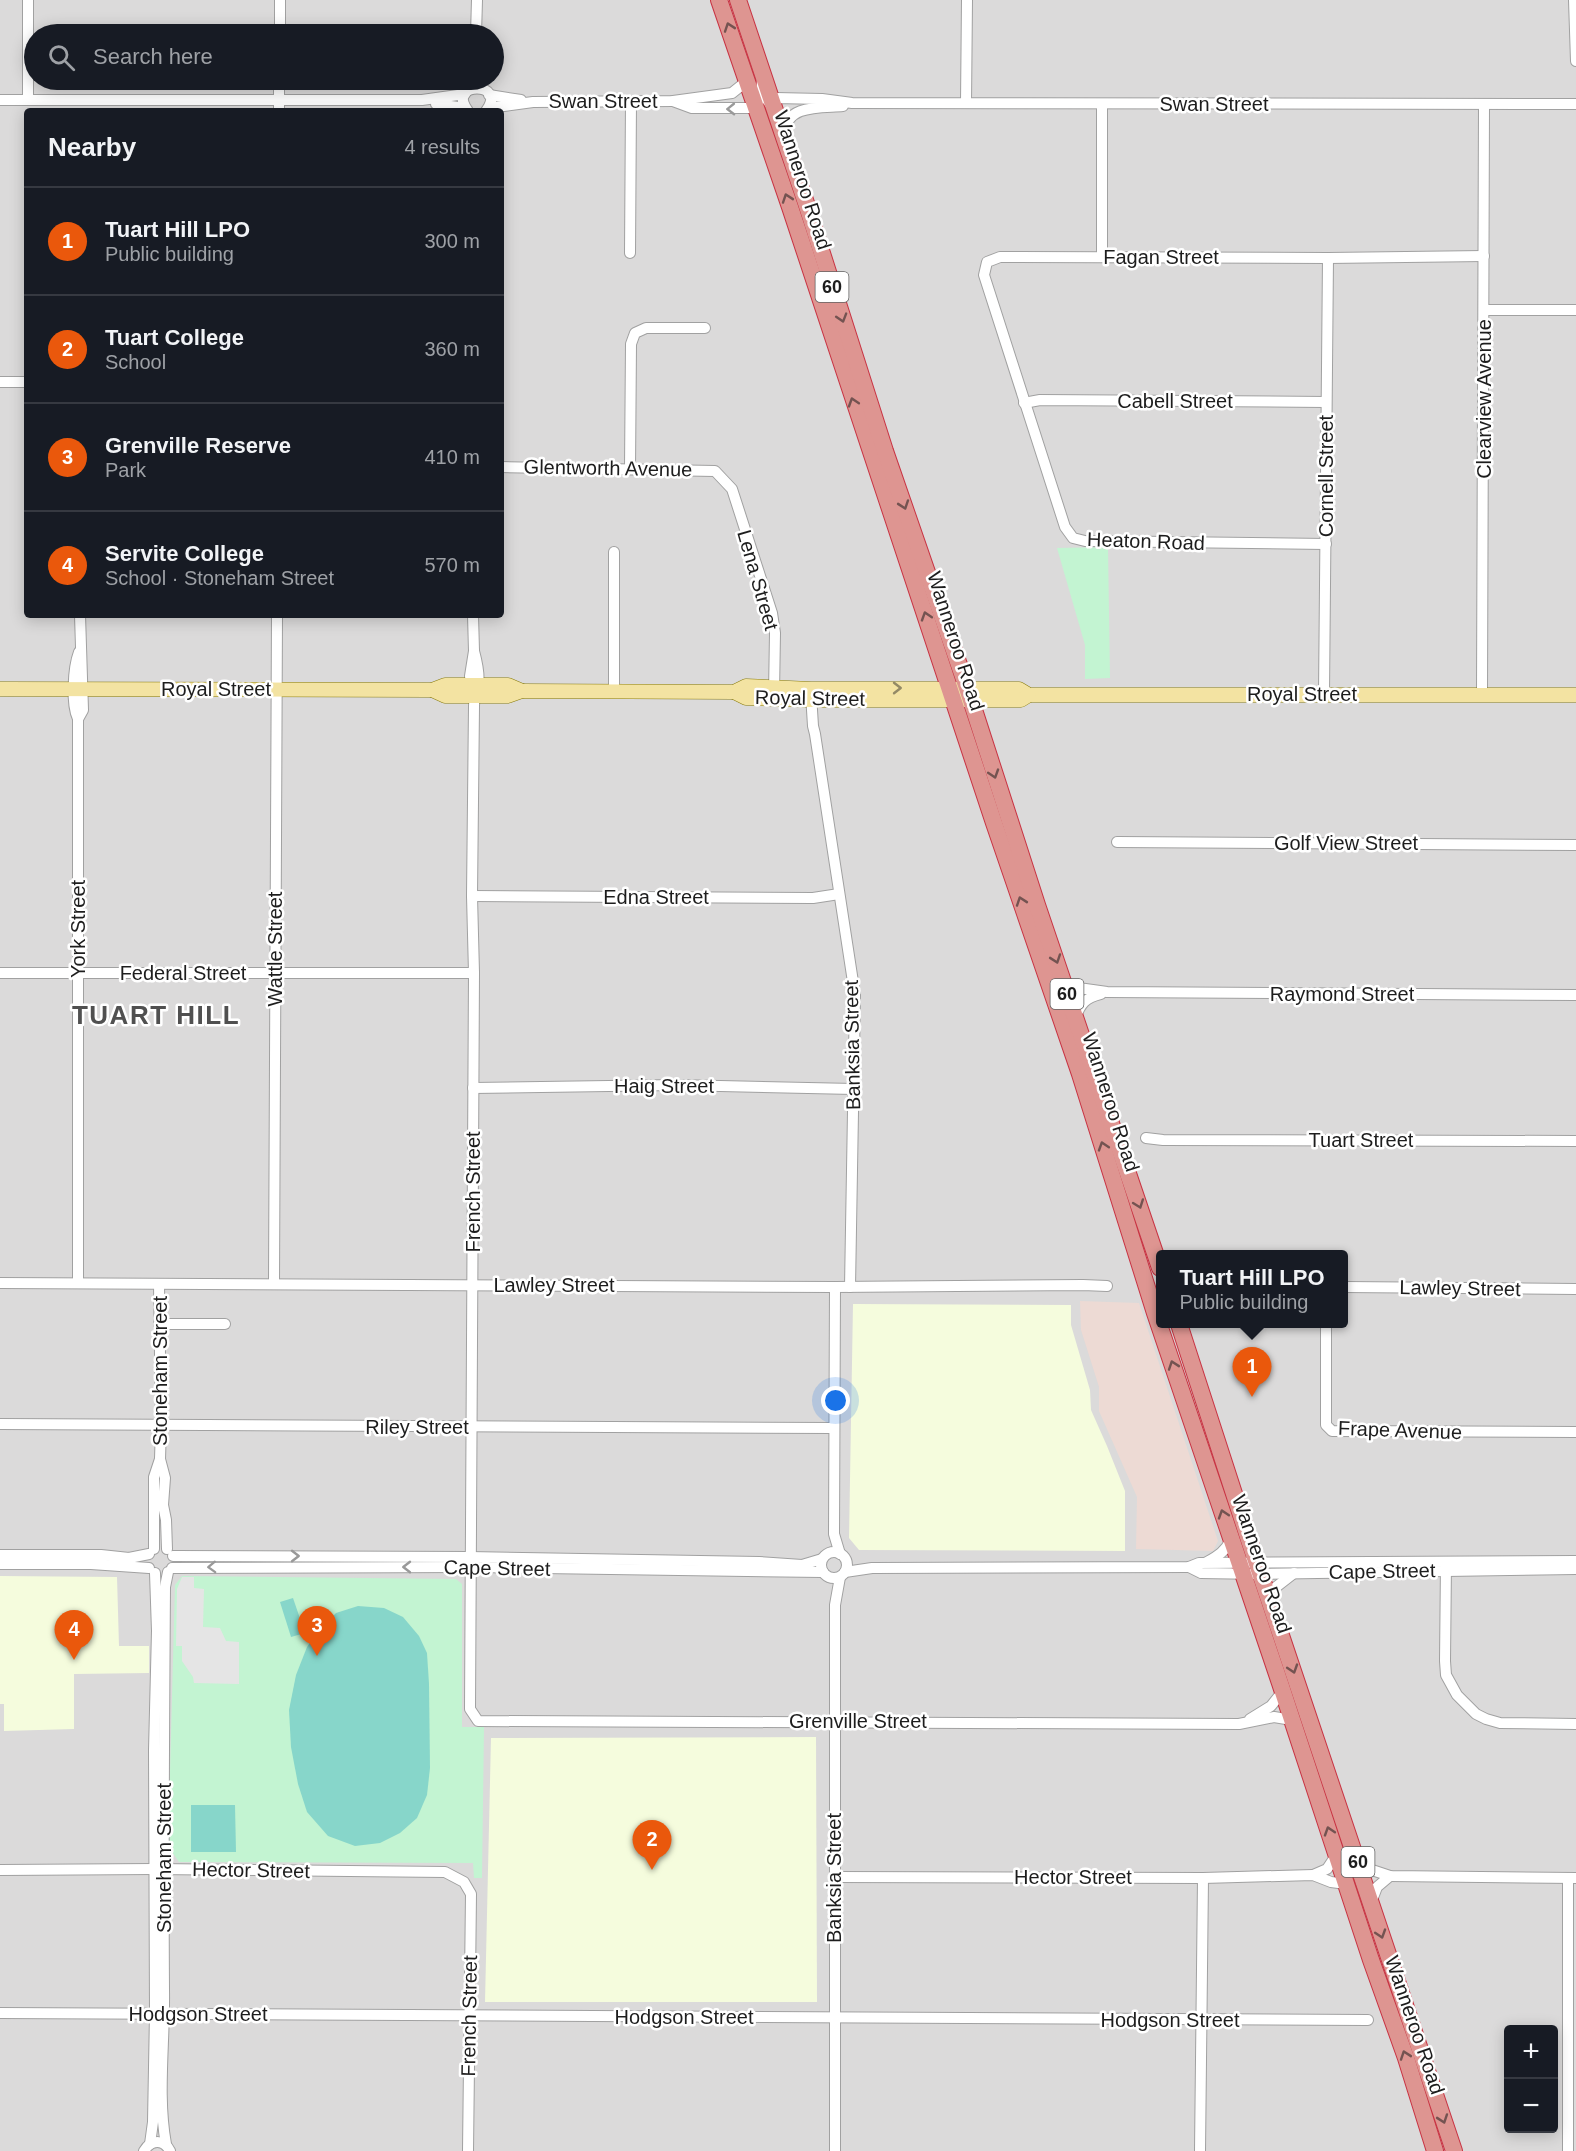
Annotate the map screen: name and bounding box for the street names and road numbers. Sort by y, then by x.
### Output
street label: Swan Street [549,90,658,112]
street label: Swan Street [1160,93,1269,115]
street label: Wanneroo Road [770,108,836,252]
street label: Fagan Street [1103,246,1219,268]
road number: 60 [816,272,848,302]
street label: Clearview Avenue [1473,319,1495,479]
street label: Cabell Street [1117,390,1233,412]
street label: Cornell Street [1315,414,1337,537]
street label: Glentworth Avenue [524,456,692,480]
street label: Lena Street [733,527,783,633]
street label: Heaton Road [1087,528,1205,554]
street label: Wanneroo Road [923,569,989,713]
street label: Royal Street [161,678,271,700]
street label: Royal Street [1247,683,1357,705]
street label: Royal Street [755,686,866,710]
street label: Golf View Street [1274,832,1419,854]
street label: York Street [67,879,89,978]
street label: Edna Street [603,886,709,908]
street label: Wattle Street [264,891,286,1006]
street label: Federal Street [120,962,247,984]
street label: Banksia Street [840,979,864,1110]
road number: 60 [1050,979,1084,1009]
street label: Raymond Street [1270,983,1415,1005]
street label: Wanneroo Road [1078,1030,1144,1174]
street label: Haig Street [614,1075,714,1097]
street label: Tuart Street [1309,1129,1414,1151]
street label: French Street [462,1131,484,1253]
street label: Lawley Street [493,1274,615,1296]
street label: Lawley Street [1399,1276,1521,1300]
street label: Stoneham Street [149,1296,171,1446]
street label: Riley Street [365,1416,469,1438]
street label: Frape Avenue [1338,1417,1462,1443]
street label: Wanneroo Road [1228,1492,1296,1636]
street label: Cape Street [443,1556,551,1580]
street label: Cape Street [1328,1559,1436,1583]
street label: Grenville Street [789,1710,927,1732]
street label: Stoneham Street [153,1783,175,1933]
street label: Banksia Street [823,1813,845,1943]
road number: 60 [1342,1847,1374,1877]
street label: Hector Street [192,1858,311,1882]
street label: Hector Street [1014,1866,1132,1888]
street label: Wanneroo Road [1381,1953,1449,2097]
street label: French Street [457,1955,481,2077]
street label: Hodgson Street [129,2003,268,2025]
street label: Hodgson Street [615,2006,754,2028]
street label: Hodgson Street [1101,2009,1240,2031]

